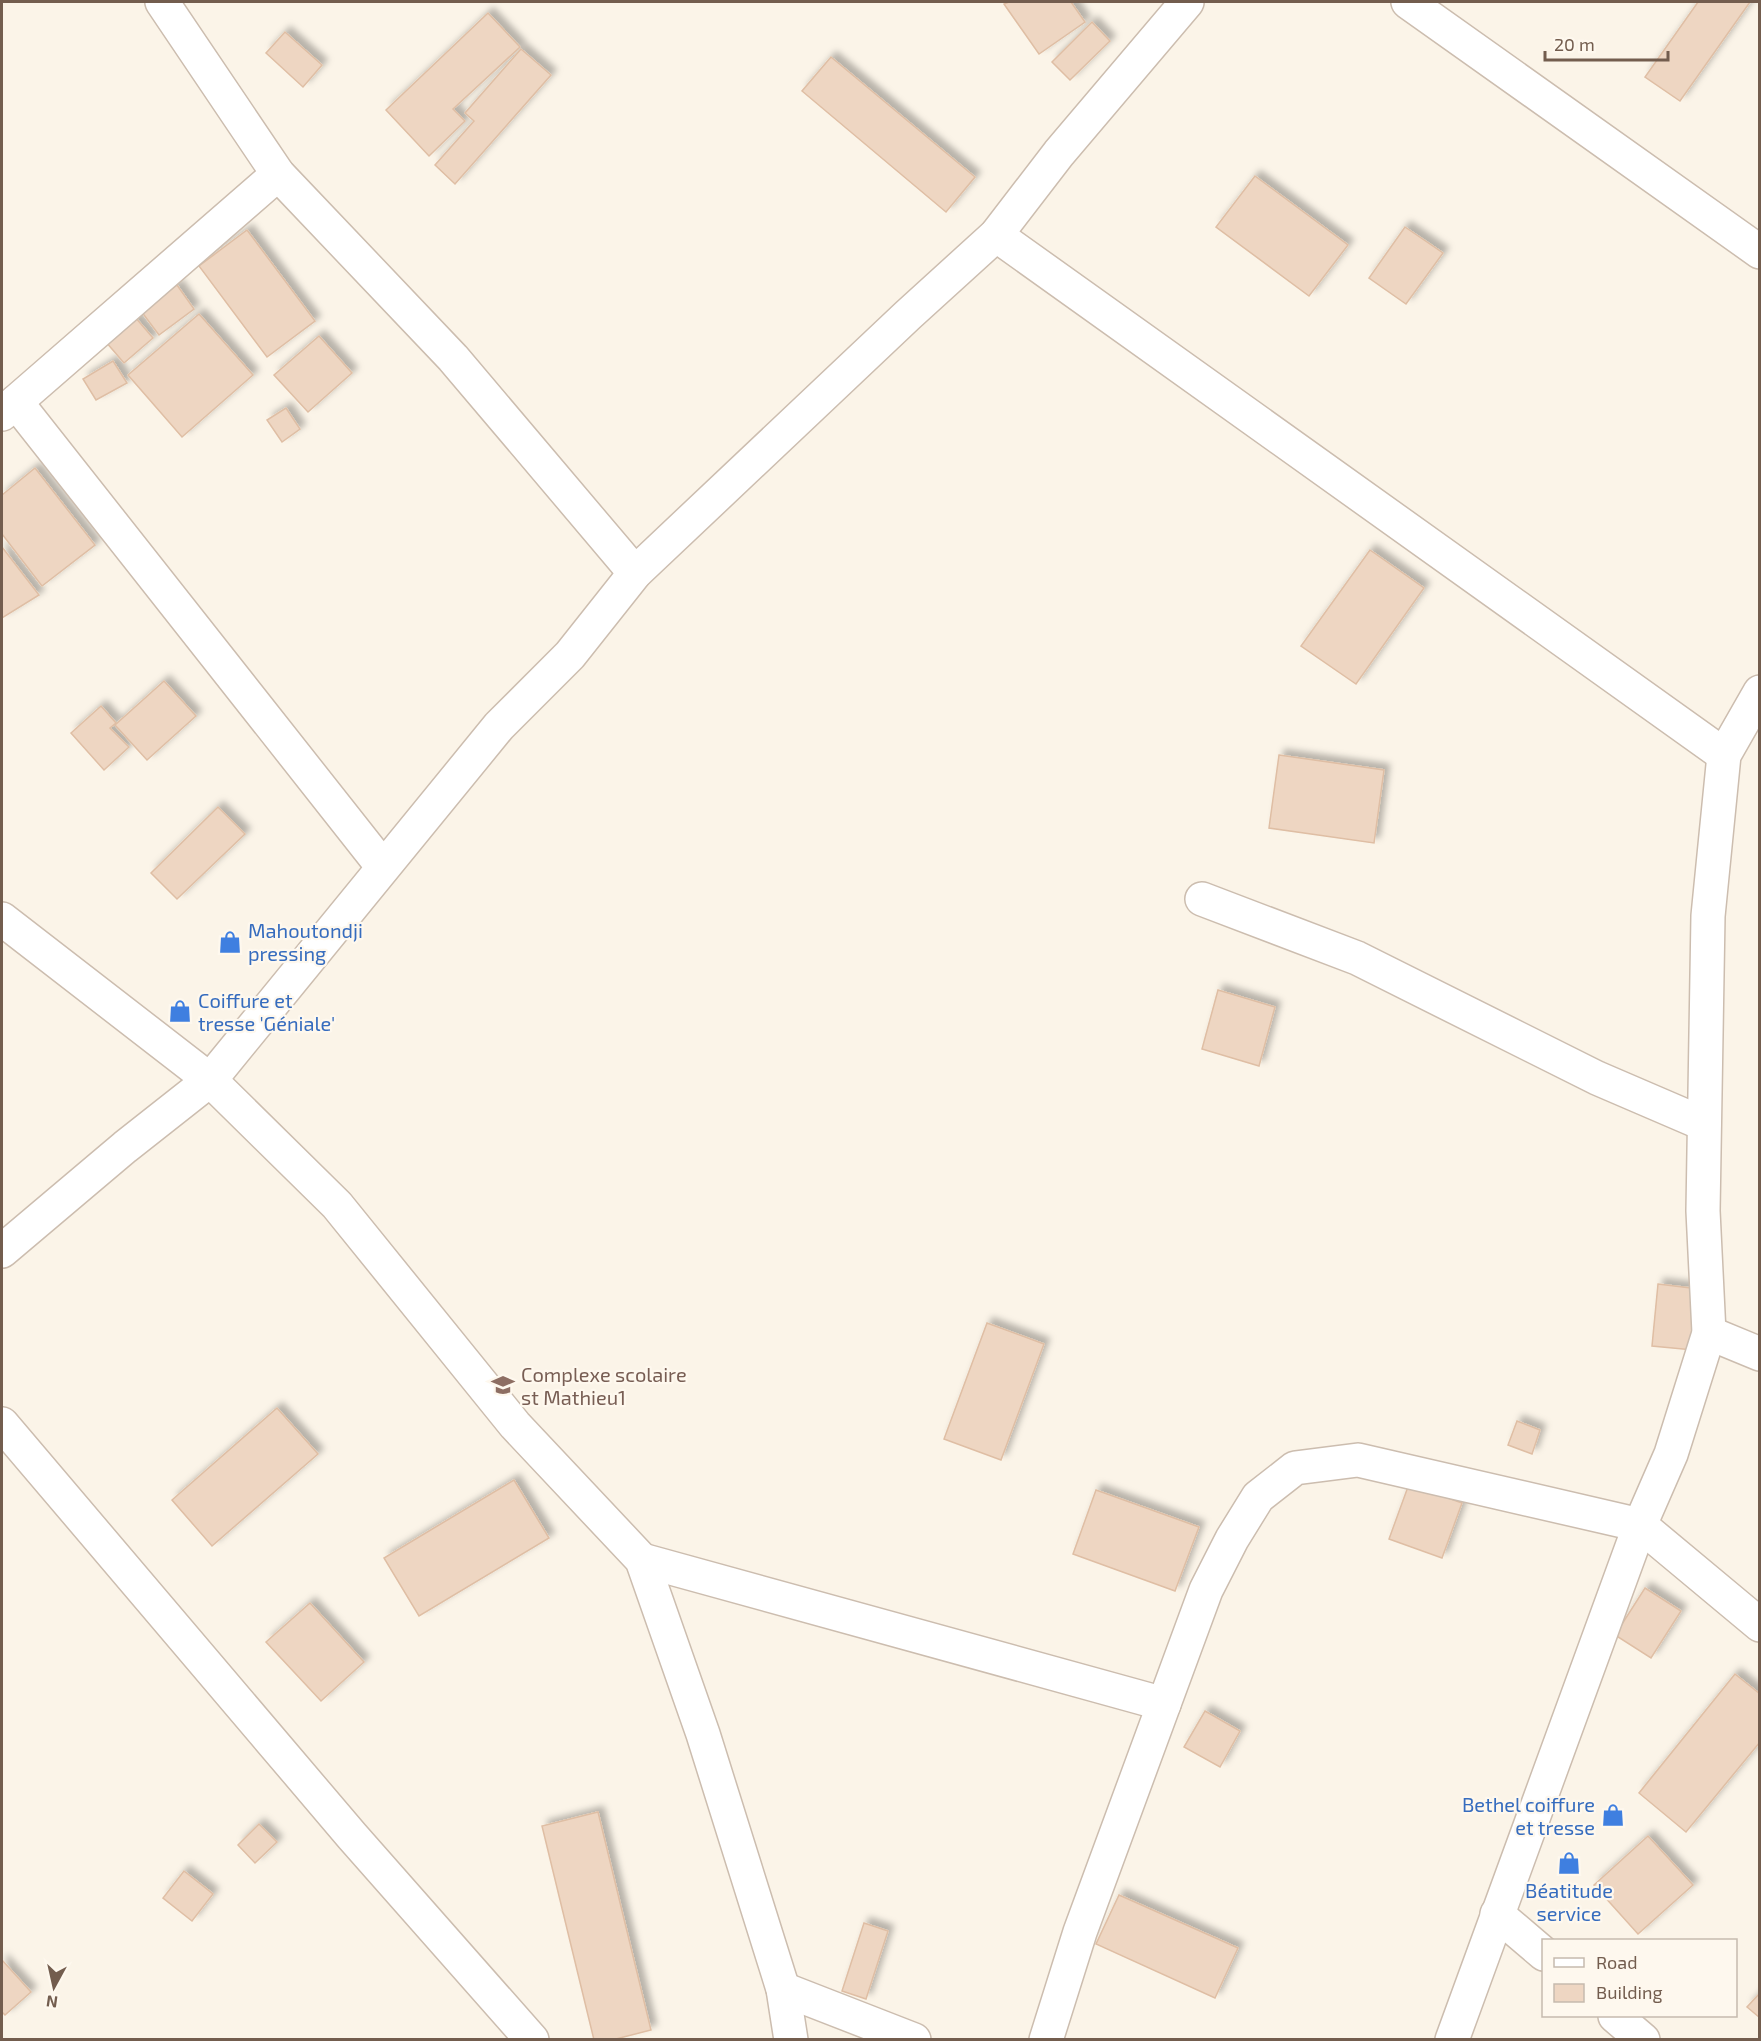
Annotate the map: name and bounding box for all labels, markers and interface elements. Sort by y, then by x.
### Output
scale bar [1545,24,1668,62]
text: 20 m [1554,33,1595,55]
place label: Mahoutondji pressing [248,918,363,965]
shop icon: Mahoutondji pressing [217,929,243,955]
place label: Coiffure et tresse 'Géniale' [198,988,335,1035]
shop icon: Coiffure et tresse 'Géniale' [167,998,193,1024]
place label: Complexe scolaire st Mathieu1 [521,1362,687,1409]
school or university icon: Complexe scolaire st Mathieu1 [490,1372,516,1398]
place label: Bethel coiffure et tresse [1462,1792,1595,1839]
shop icon: Bethel coiffure et tresse [1600,1802,1626,1828]
shop icon: Béatitude service [1556,1850,1582,1876]
place label: Béatitude service [1525,1878,1613,1925]
legend [1542,1939,1737,2017]
text: Road [1596,1951,1637,1973]
north arrow [24,1957,84,2017]
text: Building [1596,1981,1663,2003]
text: N [45,1992,59,2013]

